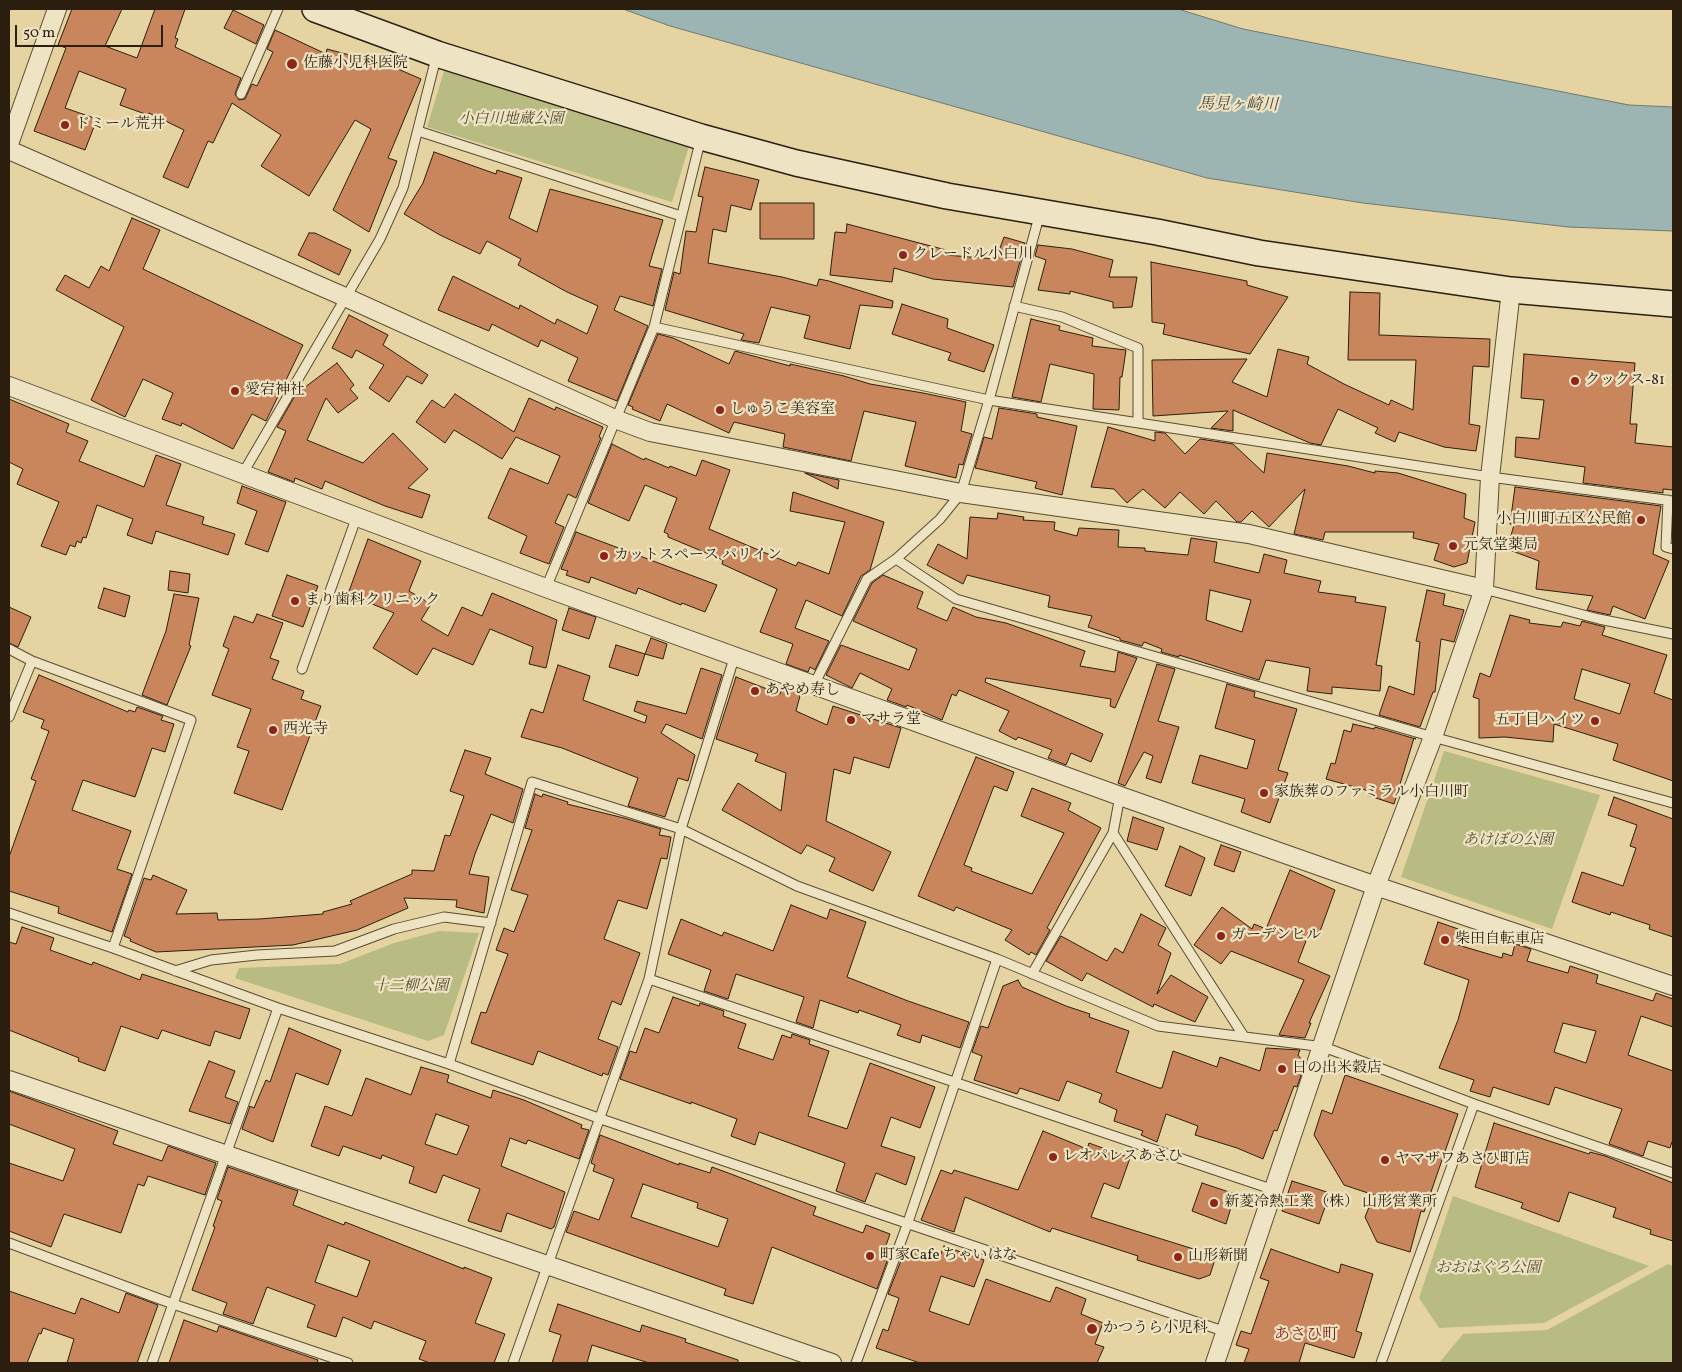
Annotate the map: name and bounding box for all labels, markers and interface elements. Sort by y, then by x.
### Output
scale bar [18,15,165,47]
text: 50 m [23,23,55,44]
place label: 佐藤小児科医院 [303,55,408,73]
marker: 佐藤小児科医院 [285,57,299,71]
water label: 馬見ヶ崎川 [1198,96,1278,116]
park label: 小白川地蔵公園 [459,111,563,129]
place label: ドミール荒井 [75,116,165,134]
marker: ドミール荒井 [59,119,71,131]
place label: クレードル小白川 [913,246,1033,264]
marker: クレードル小白川 [897,249,909,261]
place label: クックス-81 [1585,372,1665,390]
marker: クックス-81 [1569,375,1581,387]
place label: 愛宕神社 [245,382,305,400]
marker: 愛宕神社 [229,385,241,397]
place label: しゅうこ美容室 [730,401,835,419]
marker: しゅうこ美容室 [714,404,726,416]
place label: 小白川町五区公民館 [1496,511,1631,529]
marker: 小白川町五区公民館 [1635,514,1647,526]
place label: 元気堂薬局 [1463,537,1538,555]
marker: 元気堂薬局 [1447,540,1459,552]
place label: カットスペース パリイン [614,547,782,565]
marker: カットスペース パリイン [598,550,610,562]
place label: まり歯科クリニック [305,592,440,610]
marker: まり歯科クリニック [289,595,301,607]
place label: あやめ寿し [765,682,840,700]
marker: あやめ寿し [749,685,761,697]
place label: マサラ堂 [861,711,921,729]
place label: 五丁目ハイツ [1495,712,1585,730]
marker: マサラ堂 [845,714,857,726]
marker: 五丁目ハイツ [1589,715,1601,727]
place label: 西光寺 [283,721,328,739]
marker: 西光寺 [267,724,279,736]
place label: 家族葬のファミラル小白川町 [1274,784,1469,802]
marker: 家族葬のファミラル小白川町 [1258,787,1270,799]
park label: あけぼの公園 [1463,832,1553,850]
place label: ガーデンヒル [1231,927,1321,945]
marker: ガーデンヒル [1215,930,1227,942]
place label: 柴田自転車店 [1455,931,1545,949]
marker: 柴田自転車店 [1439,934,1451,946]
park label: 十二柳公園 [374,978,448,996]
place label: 日の出米穀店 [1292,1060,1382,1078]
marker: 日の出米穀店 [1276,1063,1288,1075]
place label: レオパレスあさひ [1063,1148,1183,1166]
marker: レオパレスあさひ [1047,1151,1059,1163]
place label: ヤマザワあさひ町店 [1395,1151,1530,1169]
marker: ヤマザワあさひ町店 [1379,1154,1391,1166]
place label: 新菱冷熱工業（株） 山形営業所 [1224,1194,1437,1212]
marker: 新菱冷熱工業（株） 山形営業所 [1208,1197,1220,1209]
place label: 町家Cafe ちゃいはな [880,1247,1018,1265]
place label: 山形新聞 [1188,1248,1248,1266]
marker: 町家Cafe ちゃいはな [864,1250,876,1262]
marker: 山形新聞 [1172,1251,1184,1263]
park label: おおはぐろ公園 [1436,1260,1540,1278]
place label: かつうら小児科 [1103,1320,1208,1338]
marker: かつうら小児科 [1085,1322,1099,1336]
district label: あさひ町 [1274,1326,1338,1346]

